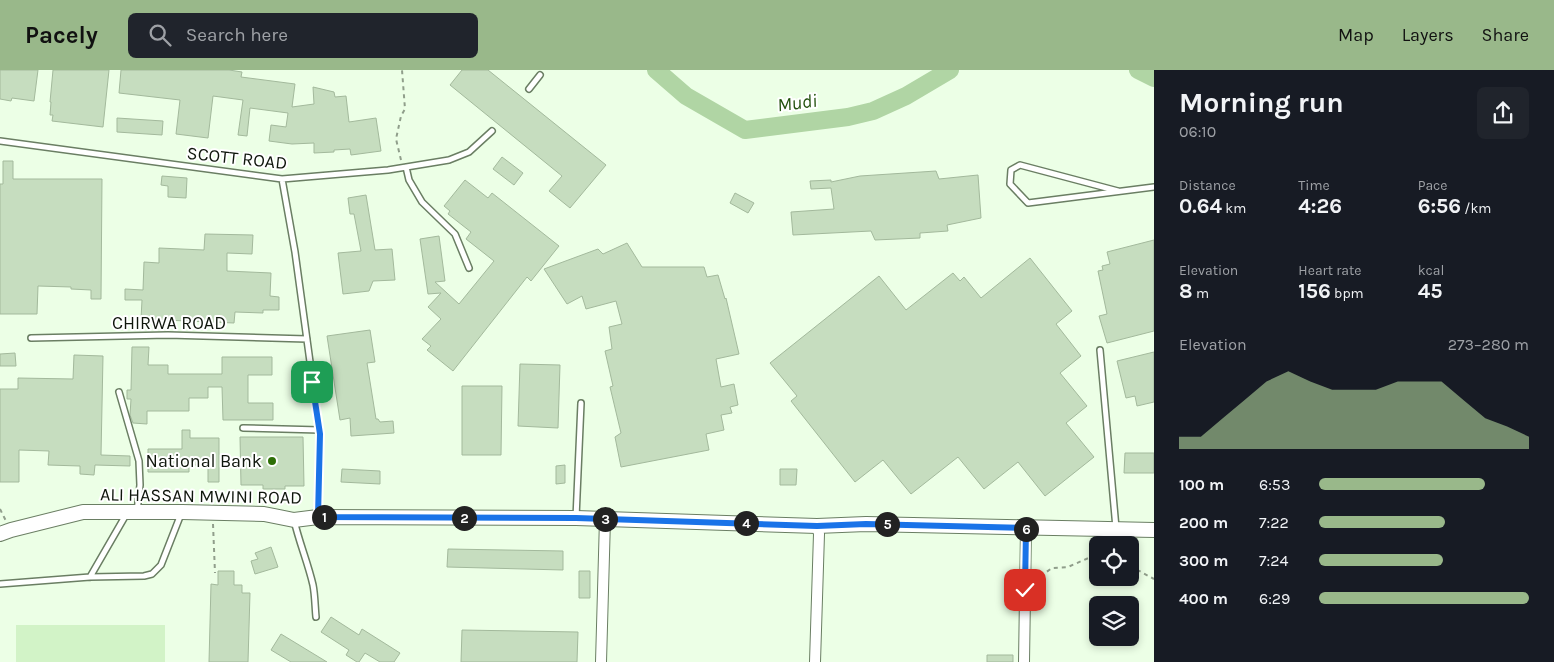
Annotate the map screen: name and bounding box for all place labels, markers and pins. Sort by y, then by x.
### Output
pin [291,361,333,403]
place label: National Bank [146,450,262,472]
marker: National Bank [266,455,278,467]
pin: 1 [312,504,336,530]
pin: 2 [452,506,476,530]
pin: 3 [592,506,618,532]
pin: 4 [734,510,758,536]
pin: 5 [874,512,900,536]
pin: 6 [1014,516,1038,542]
pin [1004,569,1046,611]

